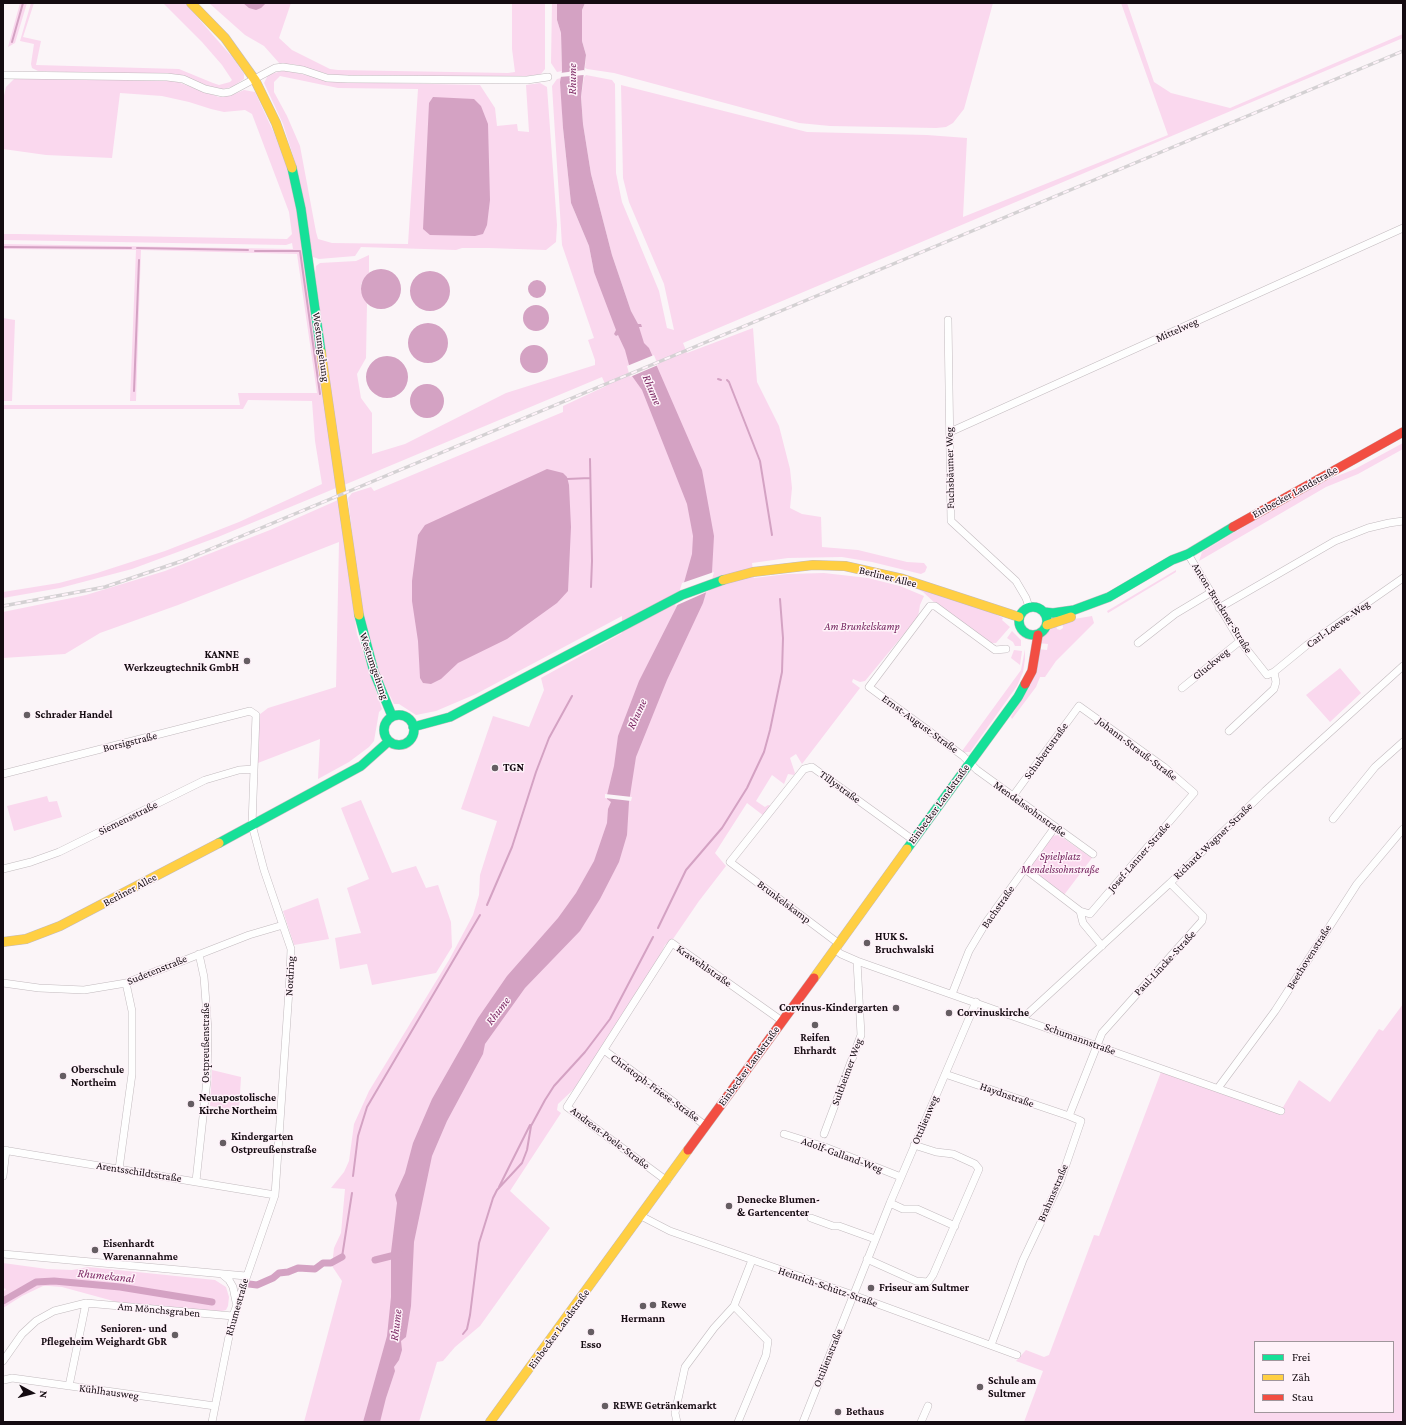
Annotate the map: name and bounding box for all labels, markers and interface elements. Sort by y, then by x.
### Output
water label: Rhume [565,63,579,95]
street label: Westumgehung [310,311,332,383]
street label: Mittelweg [1154,315,1200,345]
water label: Rhume [639,373,665,407]
street label: Fuchsbäumer Weg [943,427,957,509]
street label: Einbecker Landstraße [1250,463,1340,521]
street label: Anton-Bruckner-Straße [1189,560,1255,656]
street label: Berliner Allee [858,563,918,591]
street label: Carl-Loewe-Weg [1304,597,1372,651]
park label: Am Brunkelskamp [824,620,900,634]
street label: Westumgehung [356,631,392,701]
street label: Gluckweg [1190,645,1232,683]
place label: KANNE Werkzeugtechnik GmbH [124,648,239,674]
marker: KANNE Werkzeugtechnik GmbH [242,656,252,666]
street label: Ernst-August-Straße [879,692,961,756]
water label: Rhume [624,697,650,731]
place label: Schrader Handel [35,708,112,722]
marker: Schrader Handel [22,710,32,720]
street label: Johann-Strauß-Straße [1094,714,1180,784]
street label: Schubertstraße [1021,720,1071,782]
street label: Borsigstraße [101,729,159,755]
place label: TGN [503,761,524,775]
street label: Einbecker Landstraße [906,761,972,847]
marker: TGN [490,763,500,773]
street label: Tillystraße [817,768,863,806]
street label: Mendelssohnstraße [991,778,1069,840]
street label: Siemensstraße [96,798,160,838]
street label: Richard-Wagner-Straße [1171,800,1255,882]
street label: Josef-Lanner-Straße [1105,819,1173,895]
park label: Spielplatz Mendelssohnstraße [1021,850,1099,876]
street label: Berliner Allee [101,870,159,910]
street label: Brunkelskamp [755,878,813,926]
street label: Bachstraße [978,883,1018,931]
street label: Beethovenstraße [1284,922,1334,992]
street label: Paul-Lincke-Straße [1131,928,1199,998]
place label: HUK S. Bruchwalski [875,930,934,956]
marker: HUK S. Bruchwalski [862,938,872,948]
street label: Krawehlstraße [674,942,734,990]
street label: Sudetenstraße [125,952,189,988]
street label: Nordring [282,956,298,996]
water label: Rhume [483,994,513,1028]
place label: Corvinus-Kindergarten [779,1001,888,1015]
street label: Ostpreußenstraße [199,1003,213,1083]
marker: Corvinus-Kindergarten [891,1003,901,1013]
place label: Corvinuskirche [957,1006,1029,1020]
marker: Corvinuskirche [944,1008,954,1018]
marker: Reifen Ehrhardt [810,1020,820,1030]
street label: Schumannstraße [1043,1020,1117,1058]
street label: Einbecker Landstraße [716,1023,782,1109]
place label: Reifen Ehrhardt [794,1031,836,1057]
street label: Sultheimer Weg [829,1037,865,1107]
street label: Christoph-Friese-Straße [608,1051,702,1125]
place label: Oberschule Northeim [71,1063,124,1089]
marker: Oberschule Northeim [58,1071,68,1081]
street label: Haydnstraße [978,1080,1036,1110]
place label: Neuapostolische Kirche Northeim [199,1091,277,1117]
street label: Ottilienweg [909,1093,941,1147]
marker: Neuapostolische Kirche Northeim [186,1099,196,1109]
street label: Andreas-Poele-Straße [568,1104,652,1172]
place label: Kindergarten Ostpreußenstraße [231,1130,317,1156]
street label: Adolf-Galland-Weg [799,1134,885,1176]
marker: Kindergarten Ostpreußenstraße [218,1138,228,1148]
street label: Arentsschildtstraße [95,1159,183,1185]
street label: Brahmsstraße [1035,1162,1071,1224]
place label: Denecke Blumen- & Gartencenter [737,1193,820,1219]
marker: Denecke Blumen- & Gartencenter [724,1201,734,1211]
place label: Eisenhardt Warenannahme [103,1237,178,1263]
marker: Eisenhardt Warenannahme [90,1245,100,1255]
street label: Heinrich-Schütz-Straße [777,1264,879,1310]
water label: Rhumekanal [77,1266,135,1286]
street label: Rhumestraße [222,1277,252,1337]
place label: Friseur am Sultmer [879,1281,969,1295]
marker: Friseur am Sultmer [866,1283,876,1293]
street label: Einbecker Landstraße [526,1286,592,1372]
place label: Rewe [661,1298,686,1312]
street label: Am Mönchsgraben [117,1300,201,1320]
marker: Rewe [648,1300,658,1310]
marker: Hermann [638,1301,648,1311]
water label: Rhume [387,1308,405,1342]
place label: Hermann [621,1312,665,1326]
place label: Senioren- und Pflegeheim Weighardt GbR [41,1322,167,1348]
marker: Esso [586,1327,596,1337]
street label: Ottilienstraße [810,1327,846,1389]
marker: Senioren- und Pflegeheim Weighardt GbR [170,1330,180,1340]
place label: Esso [581,1338,601,1352]
legend [1254,1341,1394,1413]
text: Frei [1292,1350,1310,1364]
text: Zäh [1292,1370,1310,1384]
north arrow [12,1373,52,1413]
place label: Schule am Sultmer [988,1374,1036,1400]
street label: Kühlhausweg [78,1381,140,1403]
marker: Schule am Sultmer [975,1382,985,1392]
text: N [37,1390,50,1399]
text: Stau [1292,1390,1313,1404]
place label: REWE Getränkemarkt [613,1399,716,1413]
marker: REWE Getränkemarkt [600,1401,610,1411]
place label: Bethaus [846,1405,884,1419]
marker: Bethaus [833,1407,843,1417]

